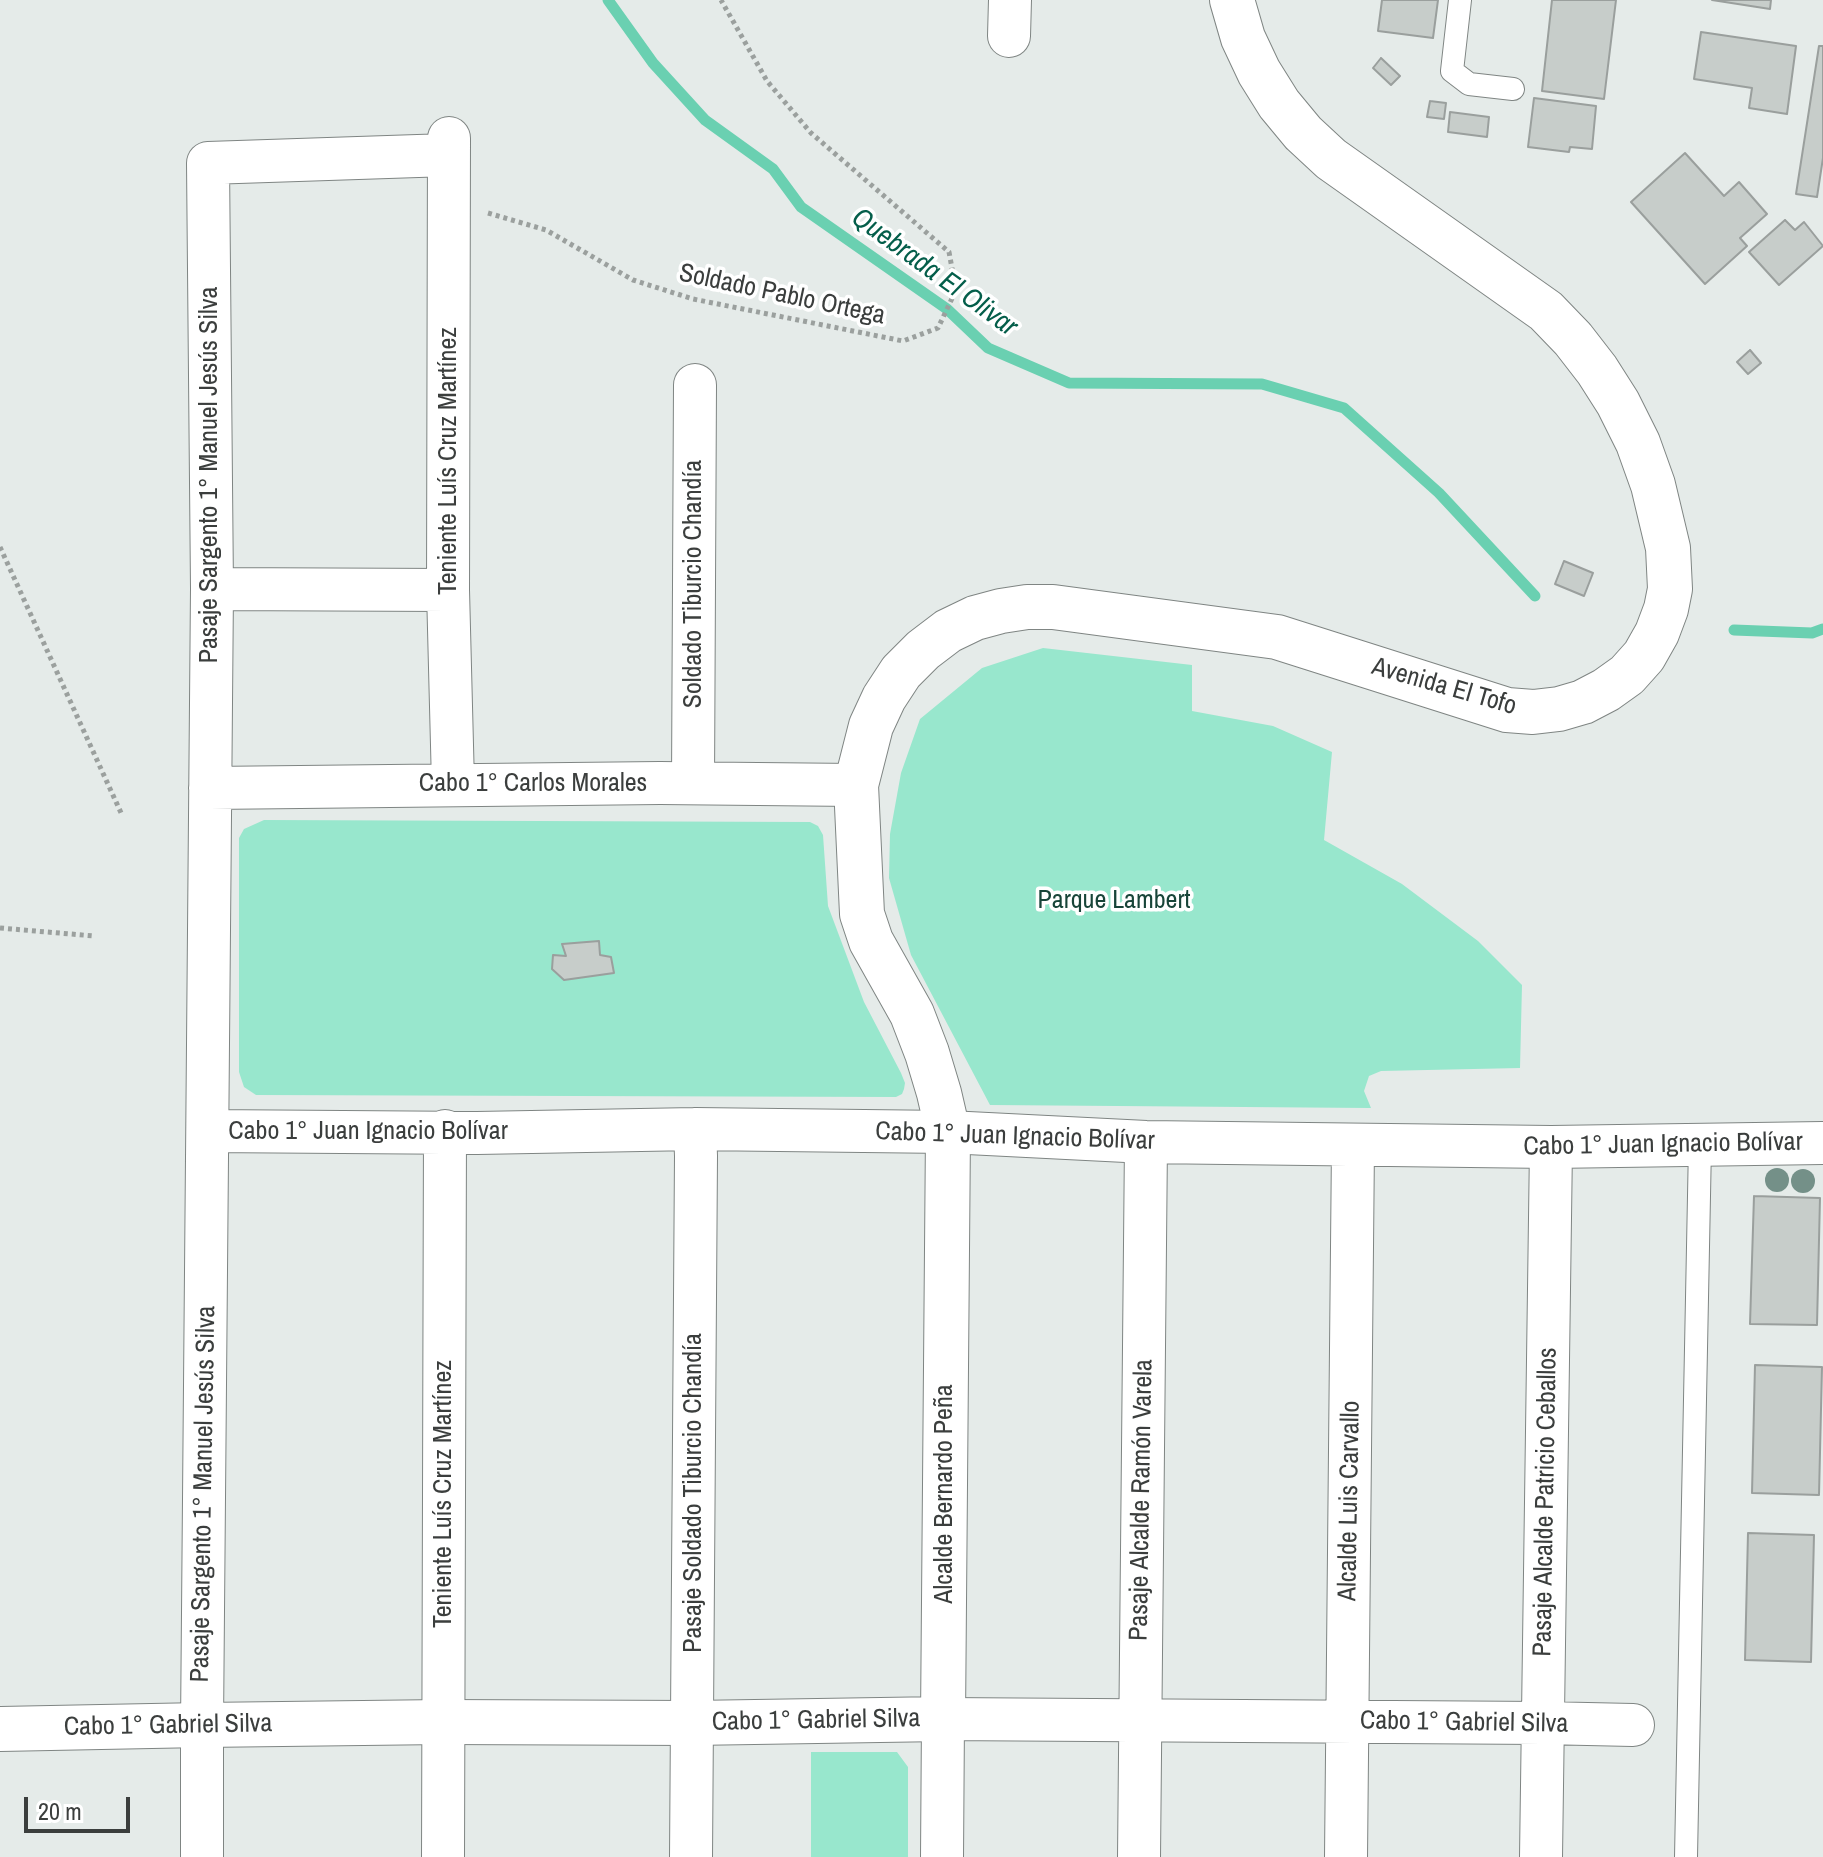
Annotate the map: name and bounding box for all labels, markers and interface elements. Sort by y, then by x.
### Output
water label: Quebrada El Olivar [845,202,1023,344]
street label: Soldado Pablo Ortega [676,258,888,332]
street label: Pasaje Sargento 1° Manuel Jesús Silva [194,287,226,663]
street label: Teniente Luís Cruz Martínez [433,327,465,595]
street label: Soldado Tiburcio Chandía [678,460,710,708]
street label: Avenida El Tofo [1368,651,1520,723]
street label: Cabo 1° Carlos Morales [419,768,647,800]
park label: Parque Lambert [1038,885,1190,917]
street label: Cabo 1° Juan Ignacio Bolívar [228,1116,508,1148]
street label: Cabo 1° Juan Ignacio Bolívar [875,1117,1155,1157]
street label: Cabo 1° Juan Ignacio Bolívar [1523,1127,1803,1163]
street label: Pasaje Sargento 1° Manuel Jesús Silva [185,1305,223,1683]
street label: Pasaje Soldado Tiburcio Chandía [678,1333,710,1653]
street label: Pasaje Alcalde Patricio Ceballos [1528,1347,1564,1657]
street label: Pasaje Alcalde Ramón Varela [1124,1359,1160,1641]
street label: Teniente Luís Cruz Martínez [428,1360,460,1628]
street label: Alcalde Bernardo Peña [929,1384,961,1604]
street label: Alcalde Luis Carvallo [1333,1401,1367,1601]
street label: Cabo 1° Gabriel Silva [712,1704,920,1738]
street label: Cabo 1° Gabriel Silva [1360,1706,1568,1740]
street label: Cabo 1° Gabriel Silva [64,1709,272,1743]
scale bar [28,1781,134,1831]
text: 20 m [38,1795,82,1827]

